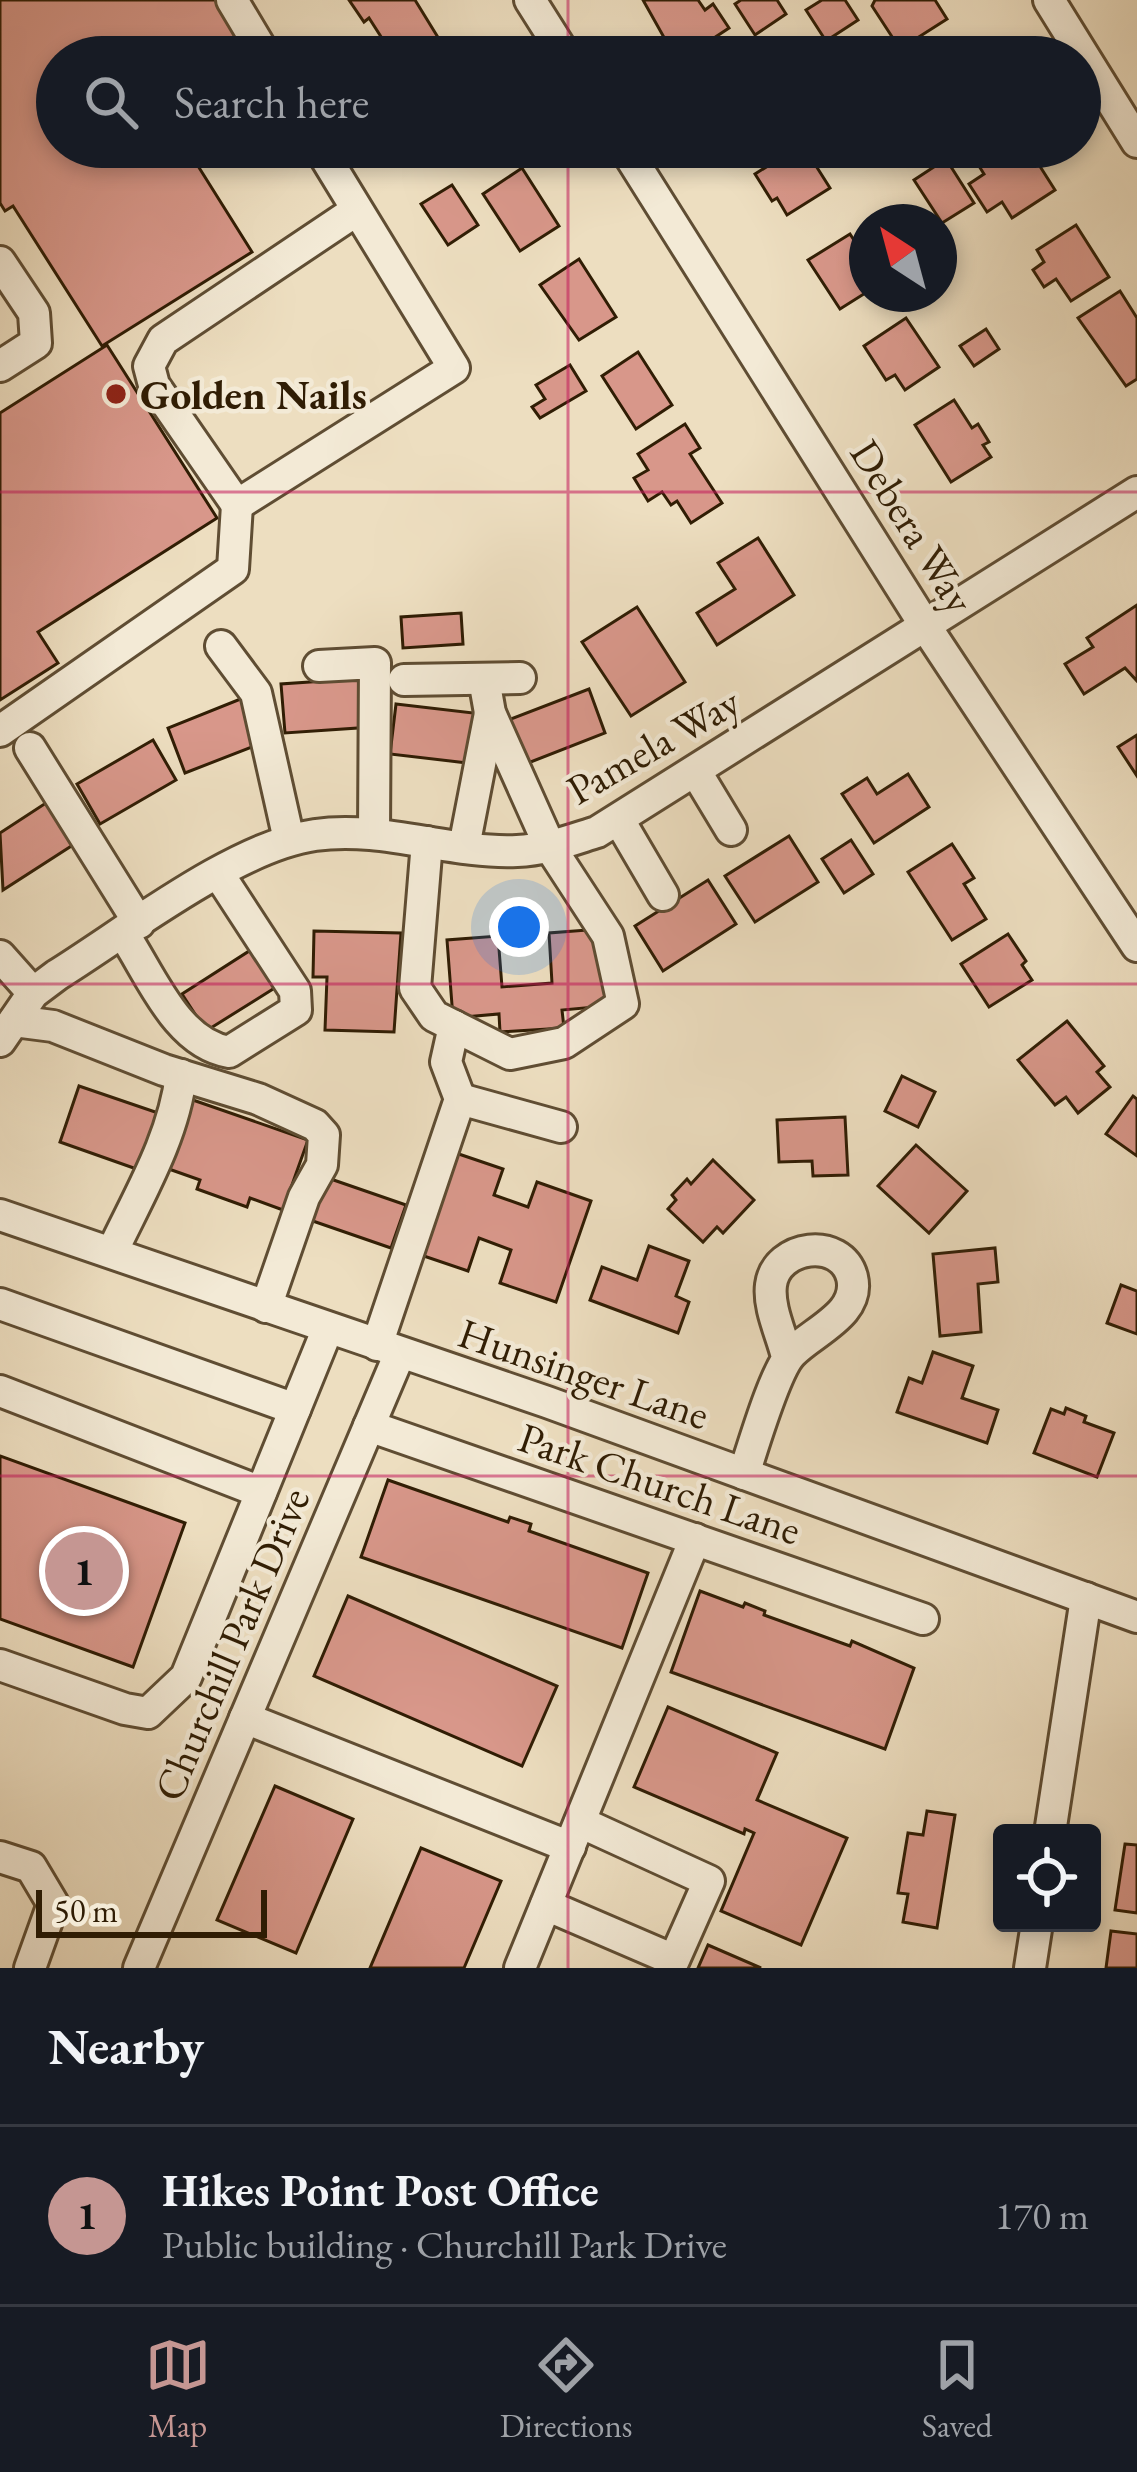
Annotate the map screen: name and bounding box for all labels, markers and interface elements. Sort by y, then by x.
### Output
search box [36,36,1101,168]
icon: search [78,69,144,135]
text: Search here [174,73,369,131]
north arrow [849,204,957,312]
place label: Golden Nails [140,367,367,422]
marker: Golden Nails [103,381,129,407]
street label: Debera Way [838,429,988,624]
street label: Pamela Way [557,674,750,817]
your location [489,897,549,957]
street label: Hunsinger Lane [451,1305,716,1442]
street label: Park Church Lane [512,1410,808,1557]
street label: Churchill Park Drive [141,1479,322,1809]
pin: 1 [45,1526,123,1616]
map controls [993,1824,1101,1932]
button: locate [993,1824,1101,1932]
scale bar [36,1884,267,1937]
text: 50 m [54,1889,118,1932]
text: Nearby [48,2013,204,2079]
text: Hikes Point Post Office [162,2161,599,2219]
text: 1 [77,2190,97,2241]
text: 170 m [995,2190,1089,2241]
text: Public building · Churchill Park Drive [162,2219,727,2270]
tab: Map [145,2332,211,2447]
tab: Directions [500,2332,633,2447]
tab: Saved [922,2332,992,2447]

